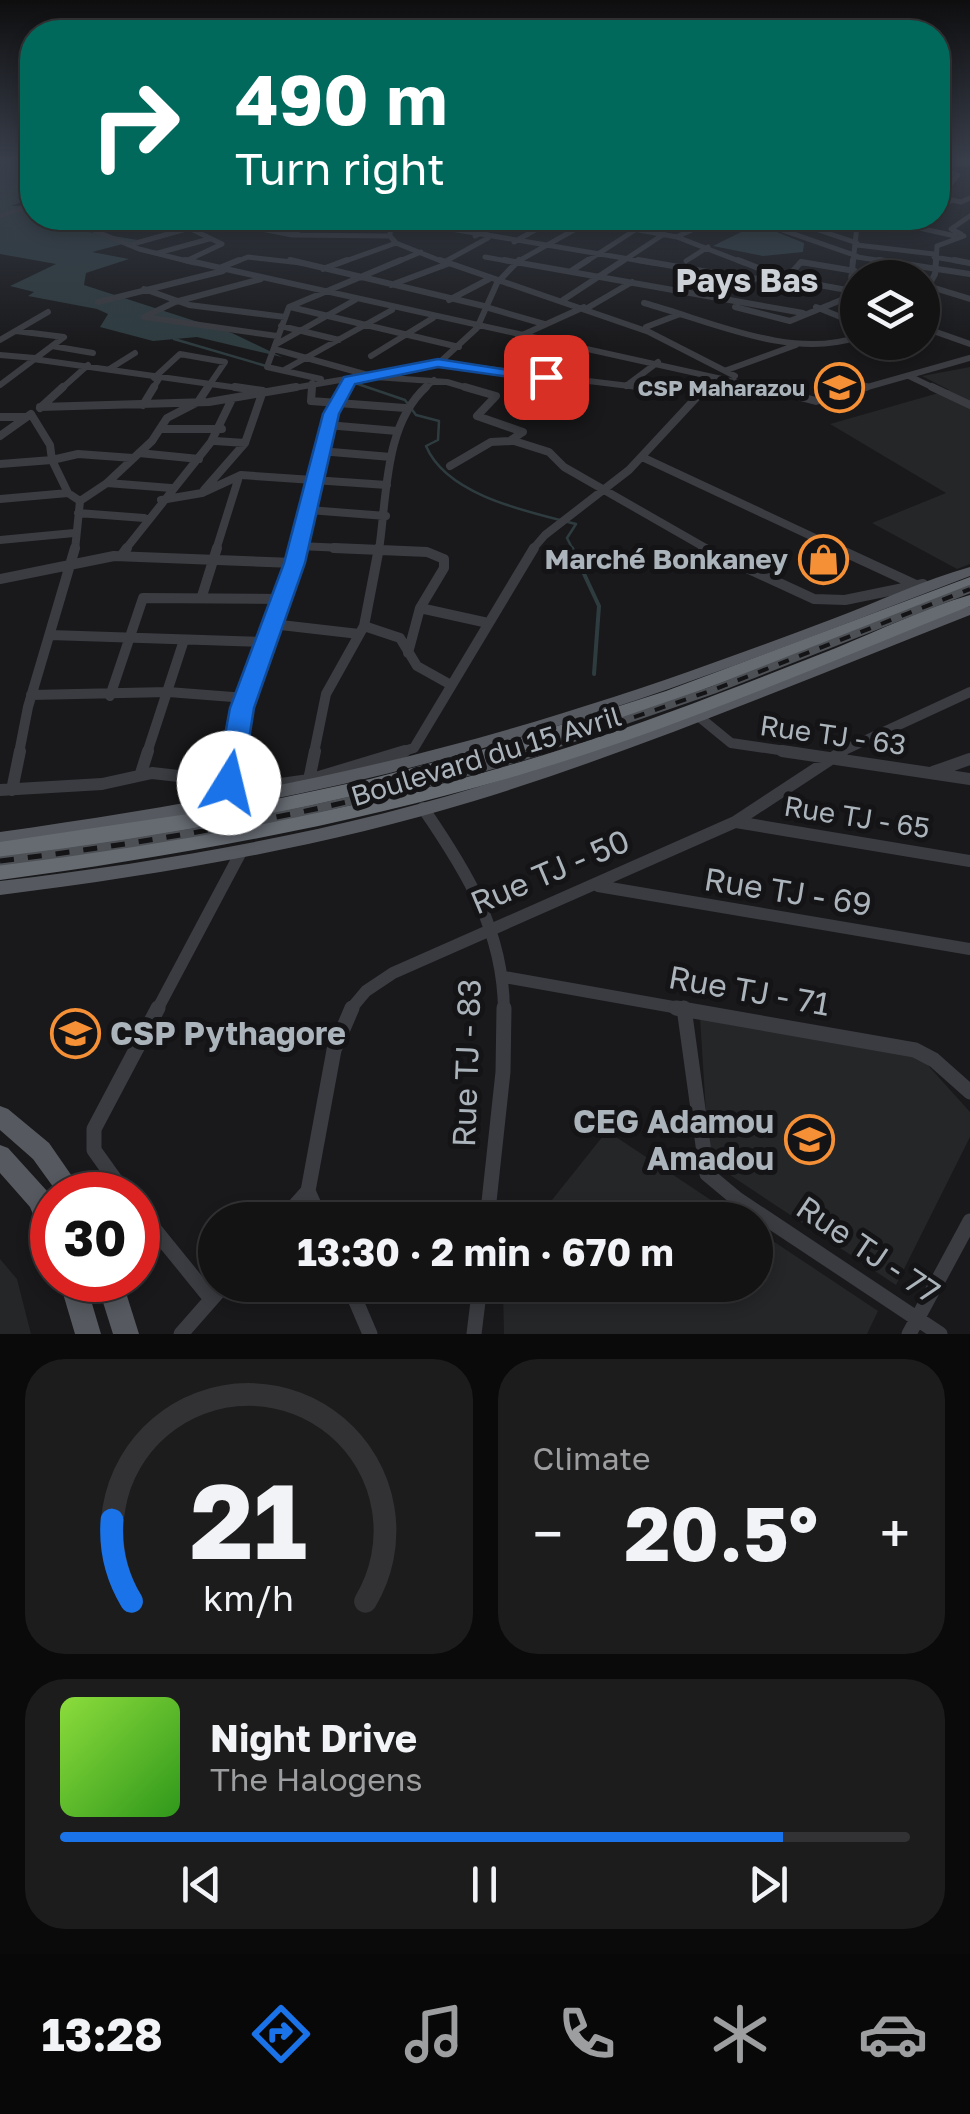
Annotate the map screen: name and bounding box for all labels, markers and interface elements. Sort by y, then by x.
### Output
text: 490 m [235,56,447,140]
icon: right [70,60,200,190]
text: Turn right [235,141,445,195]
map controls [840,260,940,360]
button: layers [840,260,940,360]
district label: Pays Bas [676,261,818,299]
pin [504,335,589,420]
icon: arrive [519,350,574,405]
school or university icon: CSP Maharazou [814,362,866,414]
place label: CSP Maharazou [638,374,805,401]
shop icon: Marché Bonkaney [797,533,849,585]
place label: Marché Bonkaney [544,542,788,575]
street label: Boulevard du 15 Avril [347,699,625,812]
street label: Rue TJ - 63 [758,708,908,761]
position arrow [177,731,281,835]
street label: Rue TJ - 65 [782,789,932,844]
street label: Rue TJ - 50 [465,821,635,922]
street label: Rue TJ - 69 [702,859,875,923]
street label: Rue TJ - 71 [666,957,833,1023]
street label: Rue TJ - 83 [444,978,488,1148]
school or university icon: CSP Pythagore [49,1008,101,1060]
place label: CSP Pythagore [110,1014,346,1052]
place label: CEG Adamou Amadou [573,1102,774,1177]
school or university icon: CEG Adamou Amadou [783,1114,835,1166]
speed limit sign: 30 [30,1172,160,1302]
street label: Rue TJ - 77 [790,1188,947,1311]
text: 13:30 · 2 min · 670 m [297,1229,674,1274]
text: Climate [533,1439,651,1477]
text: 21 [190,1457,307,1582]
text: 20.5° [624,1487,818,1578]
text: − [533,1500,563,1566]
text: + [880,1500,910,1566]
text: km/h [203,1576,294,1619]
text: Night Drive [210,1715,417,1760]
text: The Halogens [210,1760,422,1798]
icon: previous [174,1857,229,1912]
icon: pause [457,1857,512,1912]
icon: next [741,1857,796,1912]
icon: directions [246,1999,316,2069]
icon: music [399,1999,469,2069]
icon: phone [552,1999,622,2069]
icon: climate [705,1999,775,2069]
icon: car [858,1999,928,2069]
text: 13:28 [42,2007,163,2061]

